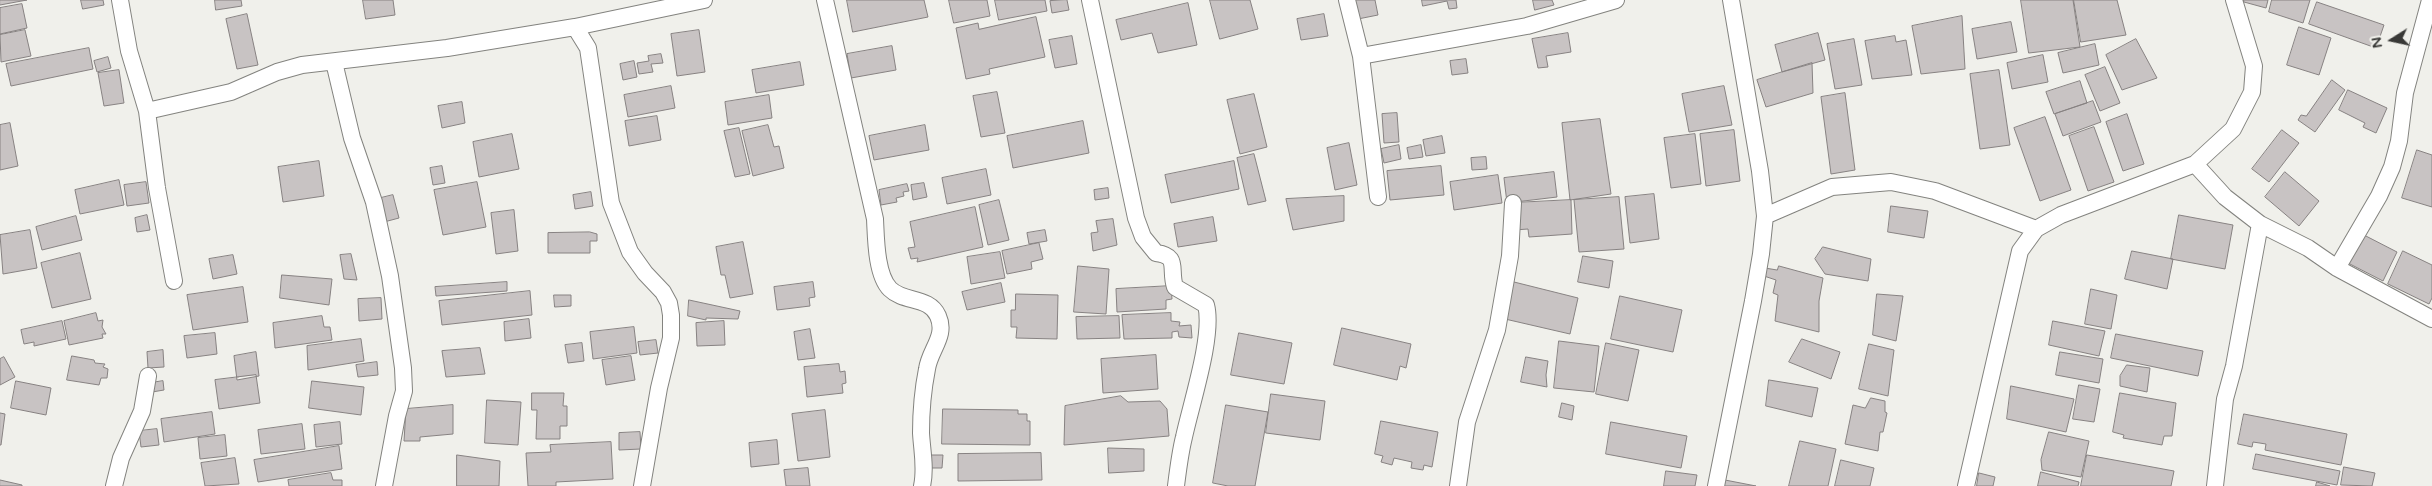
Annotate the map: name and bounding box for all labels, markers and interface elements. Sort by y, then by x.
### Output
north arrow [2367,15,2417,65]
text: N [2367,36,2386,50]

